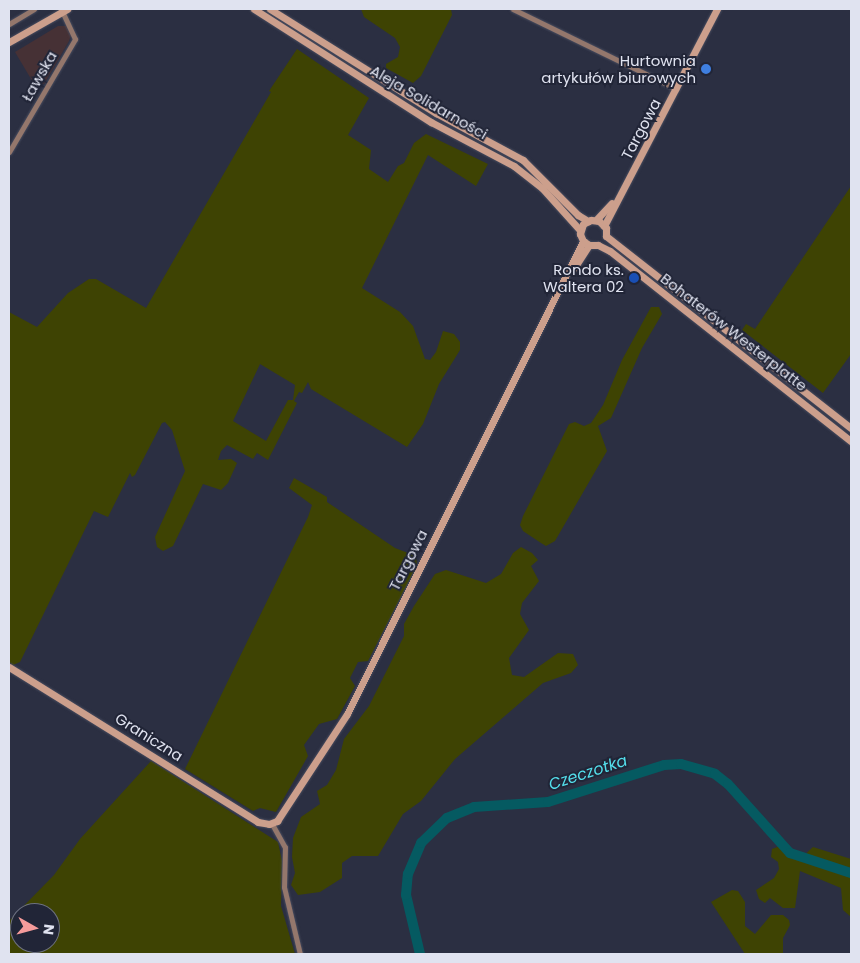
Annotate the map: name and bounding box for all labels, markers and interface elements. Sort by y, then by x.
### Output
street label: Ławska [18,48,60,104]
place label: Hurtownia artykułów biurowych [541,51,696,86]
street label: Aleja Solidarności [367,61,491,143]
marker: Hurtownia artykułów biurowych [700,63,712,75]
street label: Targowa [618,96,664,162]
place label: Rondo ks. Waltera 02 [543,260,624,295]
street label: Bohaterów Westerplatte [657,269,811,395]
marker: Rondo ks. Waltera 02 [628,272,640,284]
street label: Targowa [385,526,431,594]
street label: Graniczna [112,709,186,765]
water label: Czeczotka [546,751,630,795]
north arrow [10,903,60,953]
text: N [38,923,59,936]

